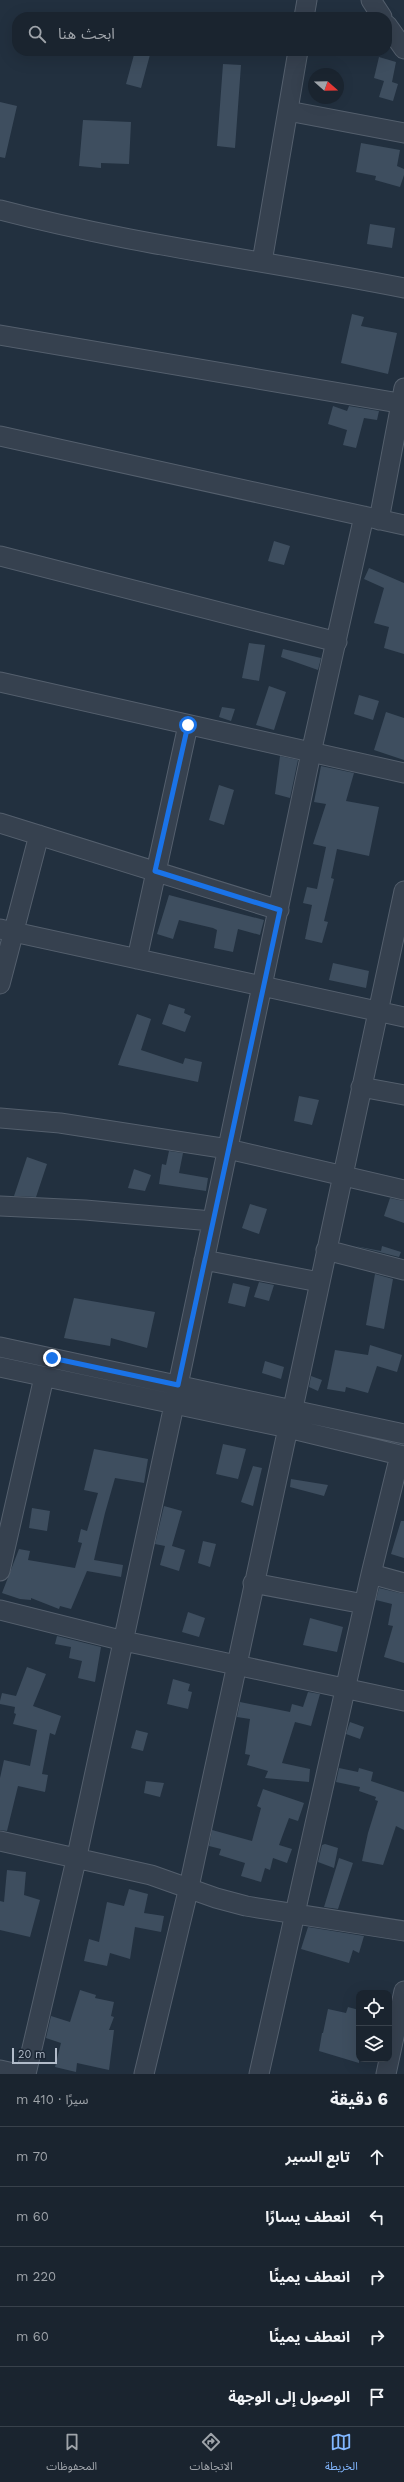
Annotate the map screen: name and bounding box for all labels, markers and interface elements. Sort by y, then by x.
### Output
search box [12,12,392,56]
icon: search [26,23,48,45]
text: ابحث هنا [58,25,115,43]
north arrow [308,68,344,104]
route start [179,716,197,734]
route end [43,1349,61,1367]
map controls [356,1990,392,2062]
button: locate [356,1990,392,2026]
button: layers [356,2026,392,2062]
scale bar [12,2046,57,2065]
text: 20 m [18,2048,46,2061]
text: 6 دقيقة [330,2089,388,2109]
text: سيرًا · 410 m [16,2092,89,2107]
icon: ahead [366,2146,388,2168]
text: تابع السير [286,2148,350,2166]
text: 70 m [16,2149,48,2164]
icon: left [366,2206,388,2228]
text: انعطف يسارًا [265,2208,350,2226]
text: 60 m [16,2209,49,2224]
icon: right [366,2266,388,2288]
text: انعطف يمينًا [269,2268,350,2286]
text: 220 m [16,2269,56,2284]
icon: right [366,2326,388,2348]
text: انعطف يمينًا [269,2328,350,2346]
text: 60 m [16,2329,49,2344]
icon: arrive [366,2386,388,2408]
text: الوصول إلى الوجهة [228,2388,350,2406]
tab: المحفوظات [46,2431,97,2478]
tab: الاتجاهات [190,2431,233,2478]
tab: الخريطة [325,2431,358,2478]

